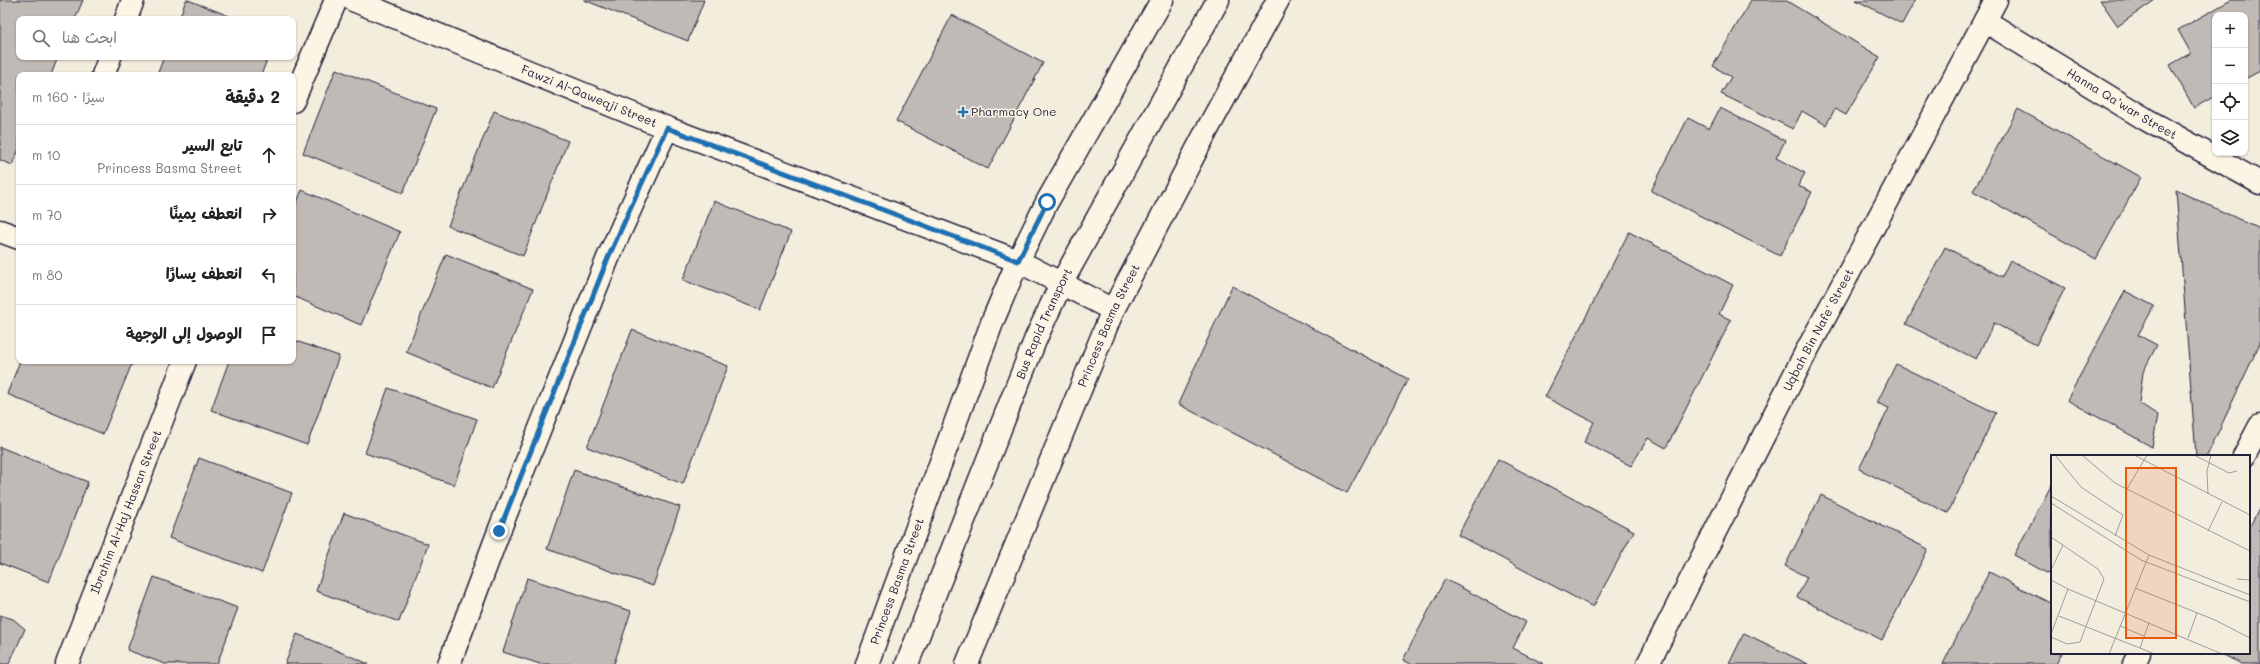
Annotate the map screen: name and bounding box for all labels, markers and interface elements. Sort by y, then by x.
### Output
map controls [2212,12,2248,156]
button: + [2212,12,2248,48]
search box [16,16,296,60]
icon: search [30,27,52,49]
text: ابحث هنا [62,27,117,47]
button: − [2212,48,2248,84]
street label: Fawzi Al-Qaweqji Street [519,61,660,130]
street label: Hanna Qa’war Street [2064,64,2180,142]
button: locate [2212,84,2248,120]
text: 2 دقيقة [225,85,280,107]
text: سيرًا · 160 m [32,88,105,105]
place label: Pharmacy One [971,103,1056,119]
marker: Pharmacy One [958,107,968,117]
button: layers [2212,120,2248,156]
text: تابع السير [183,135,242,155]
icon: ahead [258,144,280,166]
text: 10 m [32,146,60,163]
text: Princess Basma Street [97,159,242,176]
route start [1038,193,1056,211]
text: انعطف يمينًا [170,203,242,223]
icon: right [258,204,280,226]
text: 70 m [32,206,62,223]
street label: Princess Basma Street [1073,261,1143,389]
text: انعطف يسارًا [166,263,242,283]
icon: left [258,264,280,286]
street label: Bus Rapid Transport [1012,265,1075,381]
text: 80 m [32,266,62,283]
street label: Uqbah Bin Nafe' Street [1779,266,1857,393]
text: الوصول إلى الوجهة [126,323,242,343]
icon: arrive [258,324,280,346]
street label: Ibrahim Al-Haj Hassan Street [86,427,164,596]
inset map [2051,455,2250,654]
street label: Princess Basma Street [866,516,927,647]
route end [490,522,508,540]

